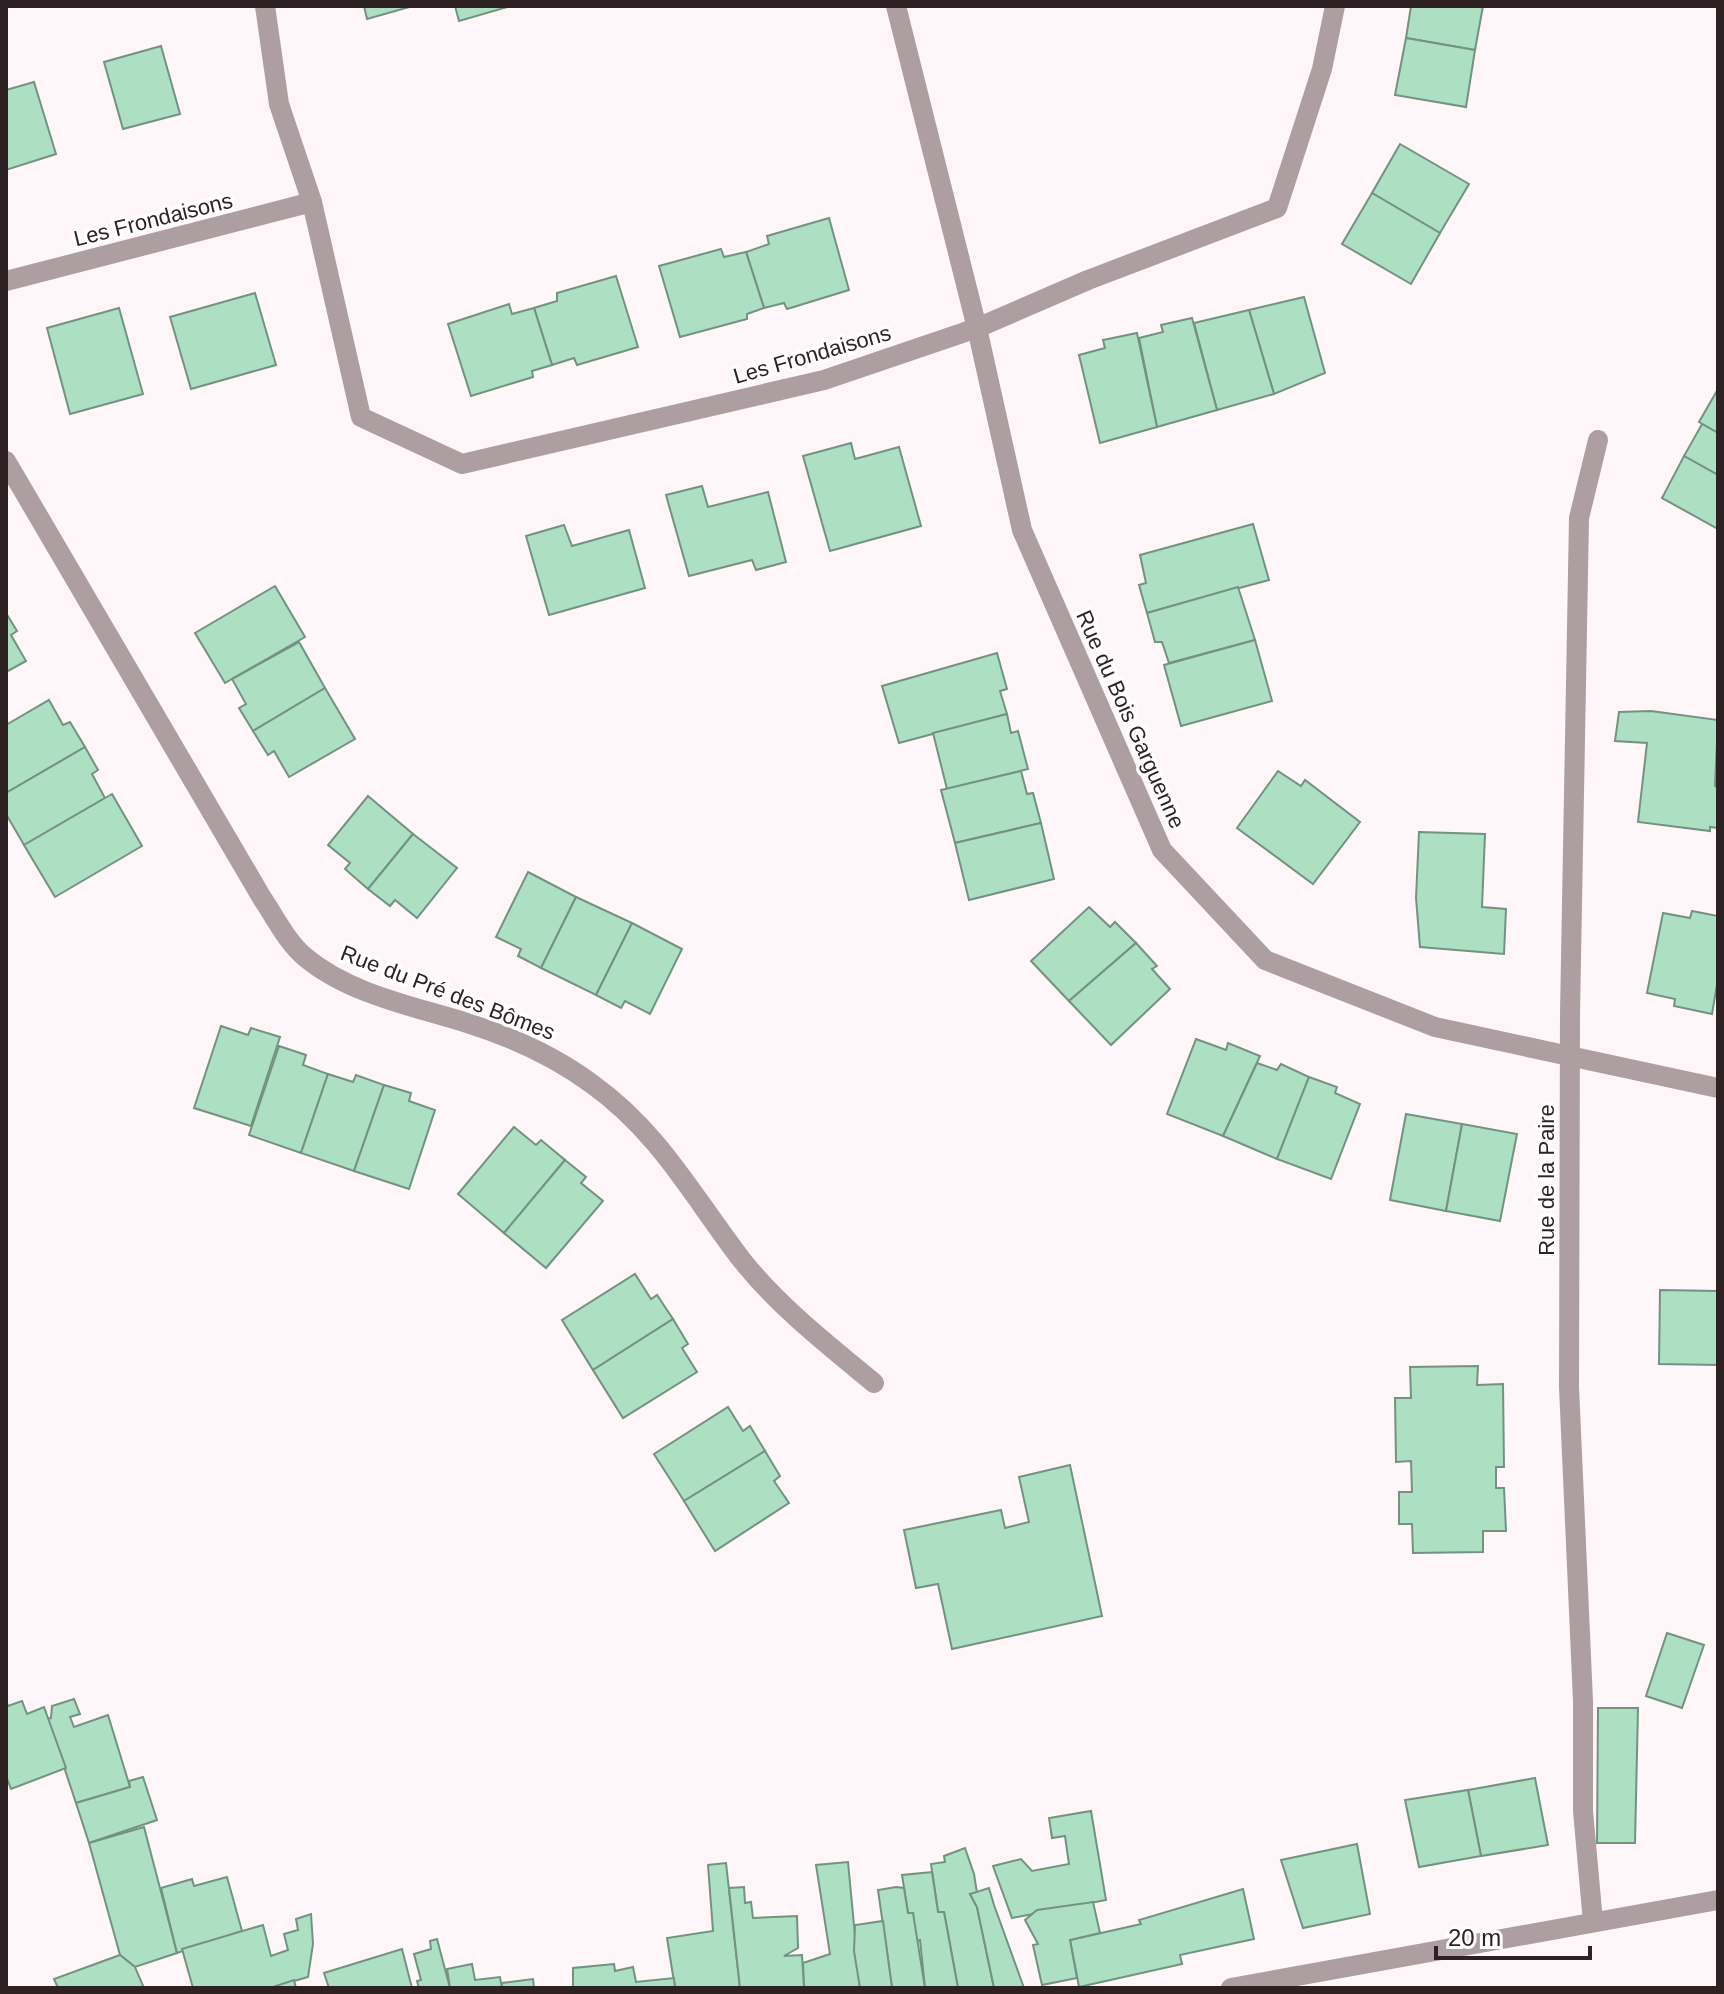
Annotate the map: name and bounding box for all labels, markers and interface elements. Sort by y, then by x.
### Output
street label: Les Frondaisons [71,188,235,251]
street label: Les Frondaisons [731,320,894,389]
street label: Rue du Bois Garguenne [1071,606,1190,832]
street label: Rue du Pré des Bômes [337,940,558,1045]
street label: Rue de la Paire [1534,1104,1559,1256]
scale bar [1436,1910,1590,1960]
text: 20 m [1448,1924,1501,1951]

